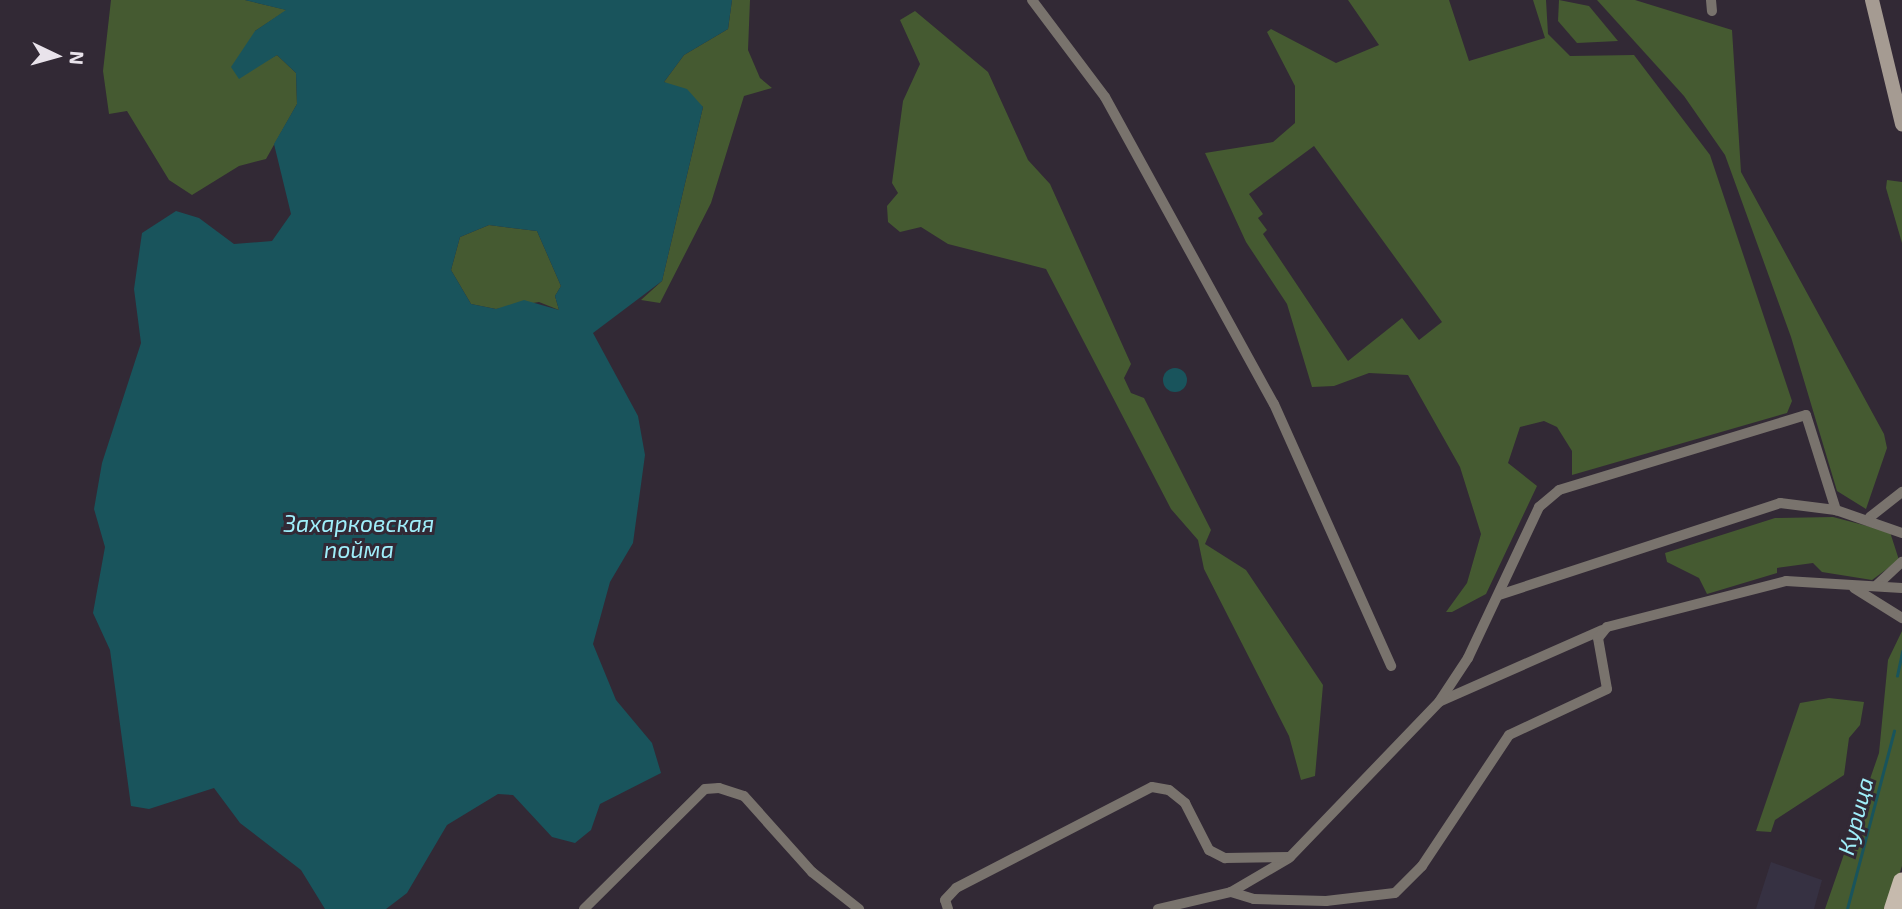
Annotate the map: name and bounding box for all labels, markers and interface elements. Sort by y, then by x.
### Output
north arrow [21,21,91,91]
text: N [65,50,89,66]
water label: Захарковская пойма [284,509,434,563]
water label: Курица [1831,774,1879,858]

